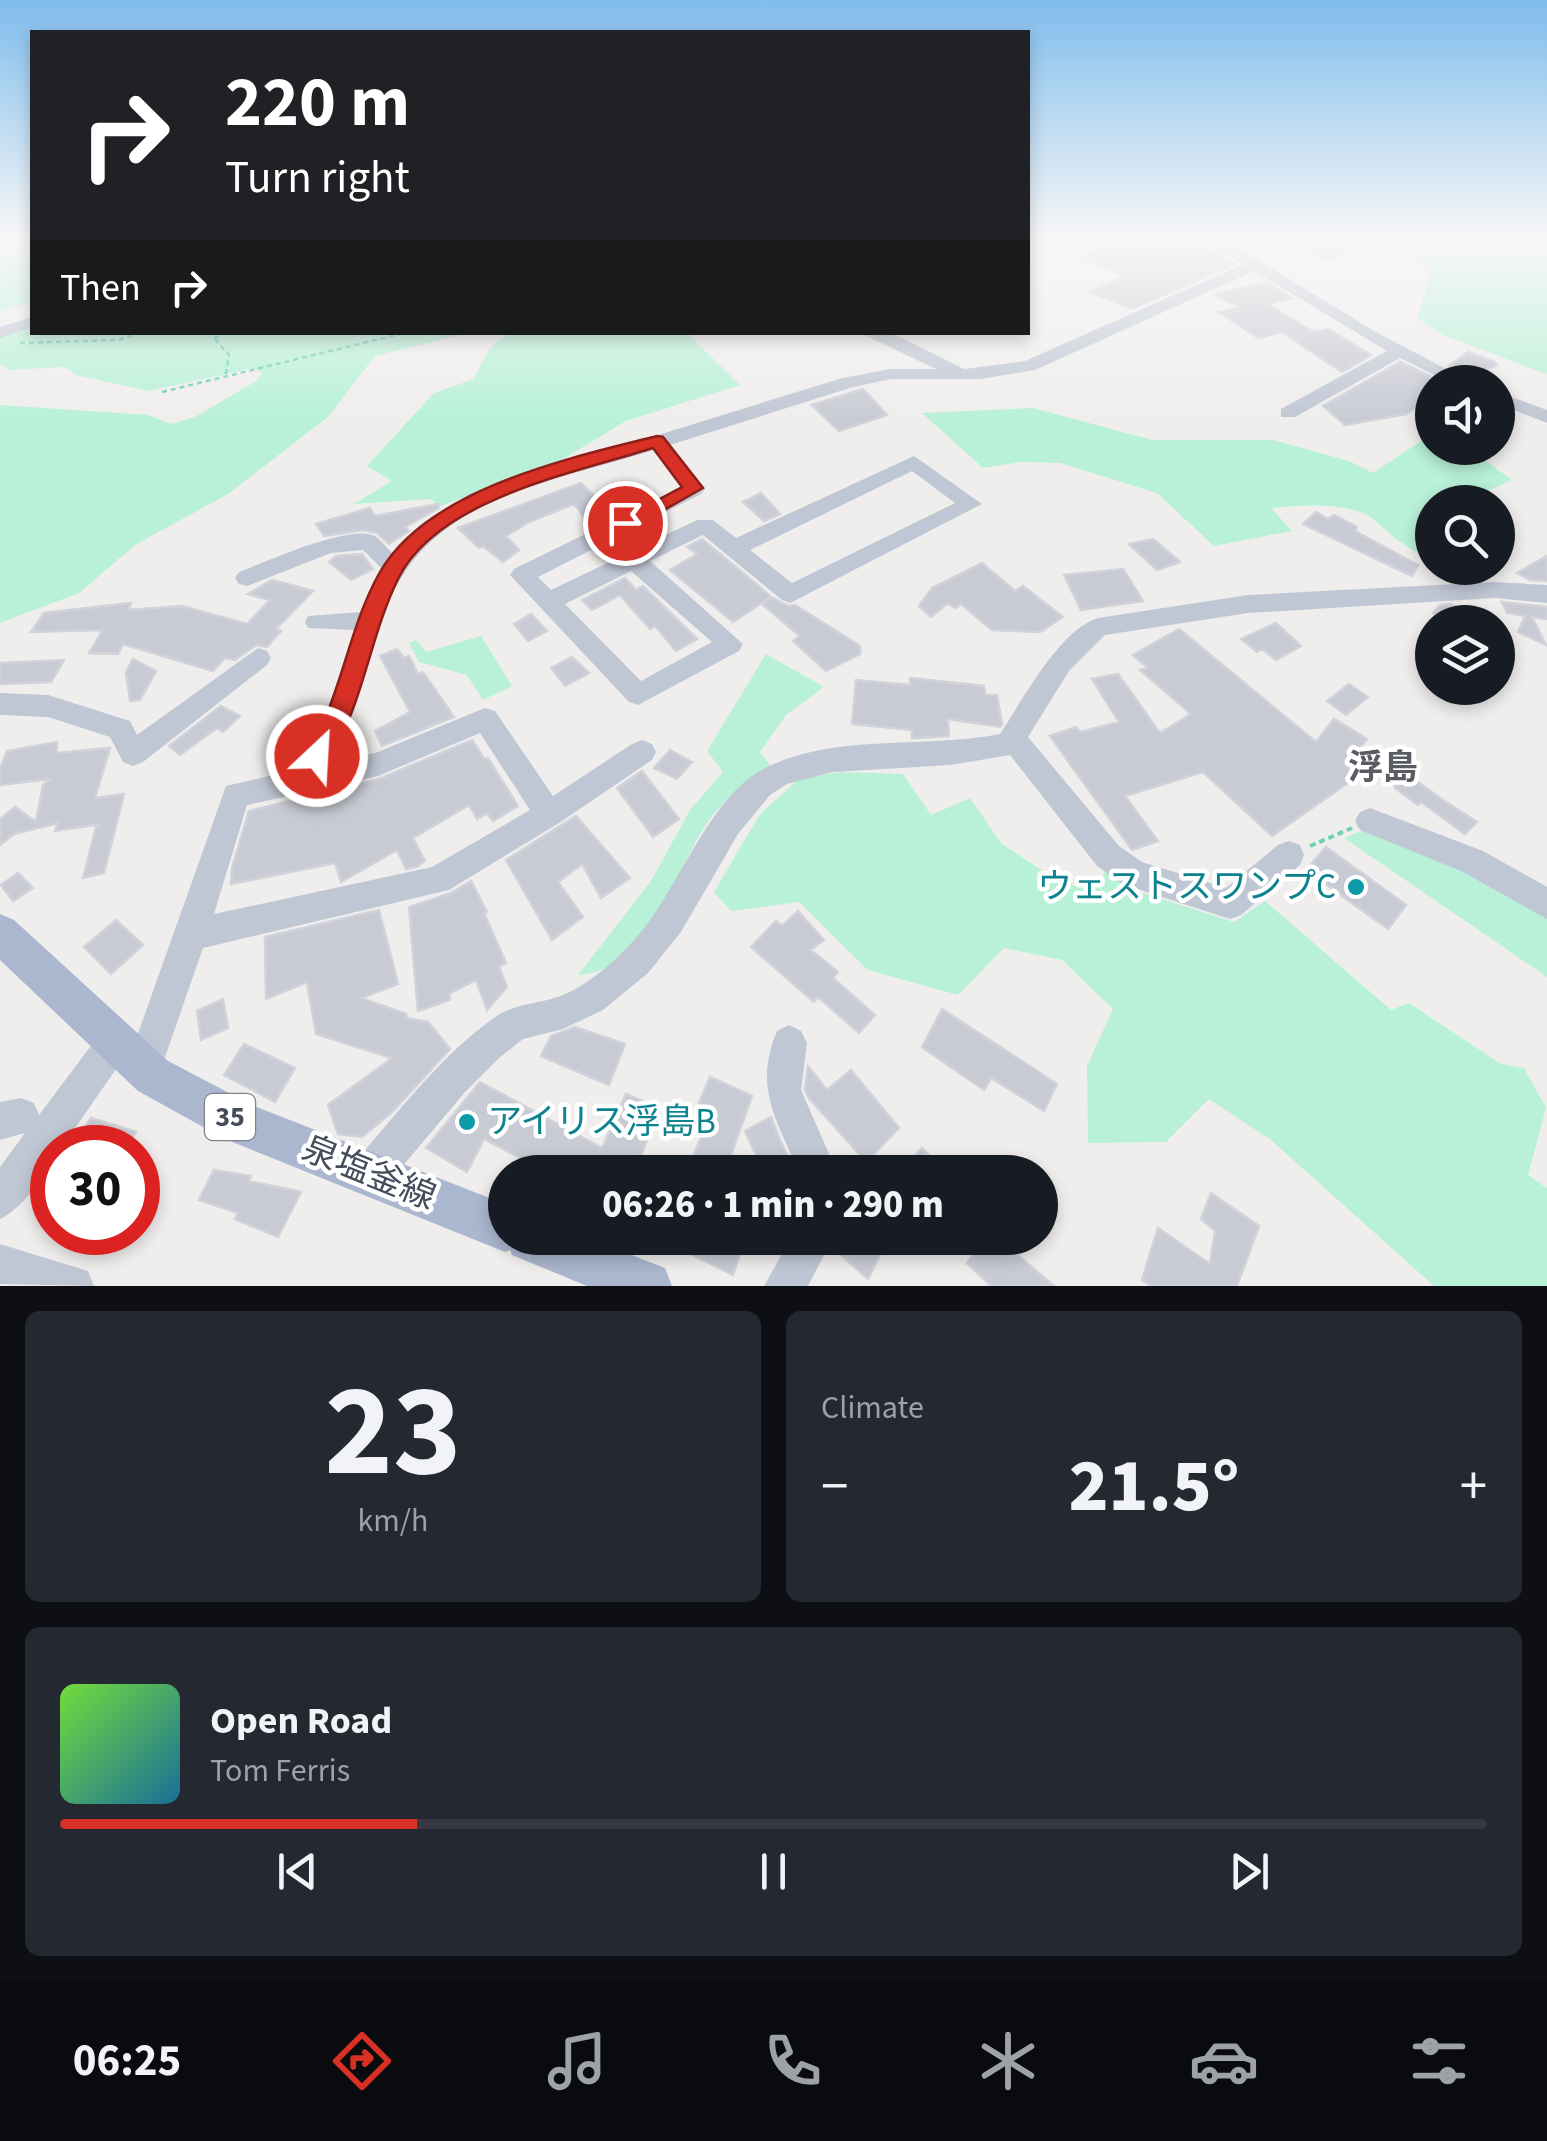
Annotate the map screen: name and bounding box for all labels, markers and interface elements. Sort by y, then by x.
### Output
text: 220 m [225,53,410,153]
icon: right [60,70,190,200]
text: Turn right [225,146,410,210]
icon: right [161,260,216,315]
text: Then [60,261,141,315]
map controls [1415,365,1515,705]
button: sound [1415,365,1515,465]
pin [583,481,668,566]
button: search [1415,485,1515,585]
icon: arrive [598,496,653,551]
button: layers [1415,605,1515,705]
position arrow [265,704,369,808]
district label: 浮島 [1348,743,1418,793]
place label: ウェストスワンプC [1037,862,1336,912]
marker: ウェストスワンプC [1345,876,1367,898]
road number: 35 [205,1094,255,1140]
place label: アイリス浮島B [487,1097,716,1147]
marker: アイリス浮島B [456,1111,478,1133]
street label: 泉塩釜線 [295,1124,443,1222]
speed limit sign: 30 [30,1125,160,1255]
text: 06:26 · 1 min · 290 m [602,1178,944,1232]
text: 23 [324,1340,462,1525]
text: Climate [821,1385,924,1431]
text: 21.5° [1068,1433,1240,1540]
text: − [821,1448,848,1526]
text: + [1460,1448,1487,1526]
text: km/h [358,1498,428,1544]
text: Open Road [210,1694,392,1748]
text: Tom Ferris [210,1748,350,1794]
icon: previous [270,1844,325,1899]
icon: pause [746,1844,801,1899]
icon: next [1222,1844,1277,1899]
icon: directions [327,2026,397,2096]
icon: music [542,2026,612,2096]
icon: phone [758,2026,828,2096]
icon: climate [973,2026,1043,2096]
icon: car [1189,2026,1259,2096]
icon: filters [1404,2026,1474,2096]
text: 06:25 [73,2029,181,2093]

